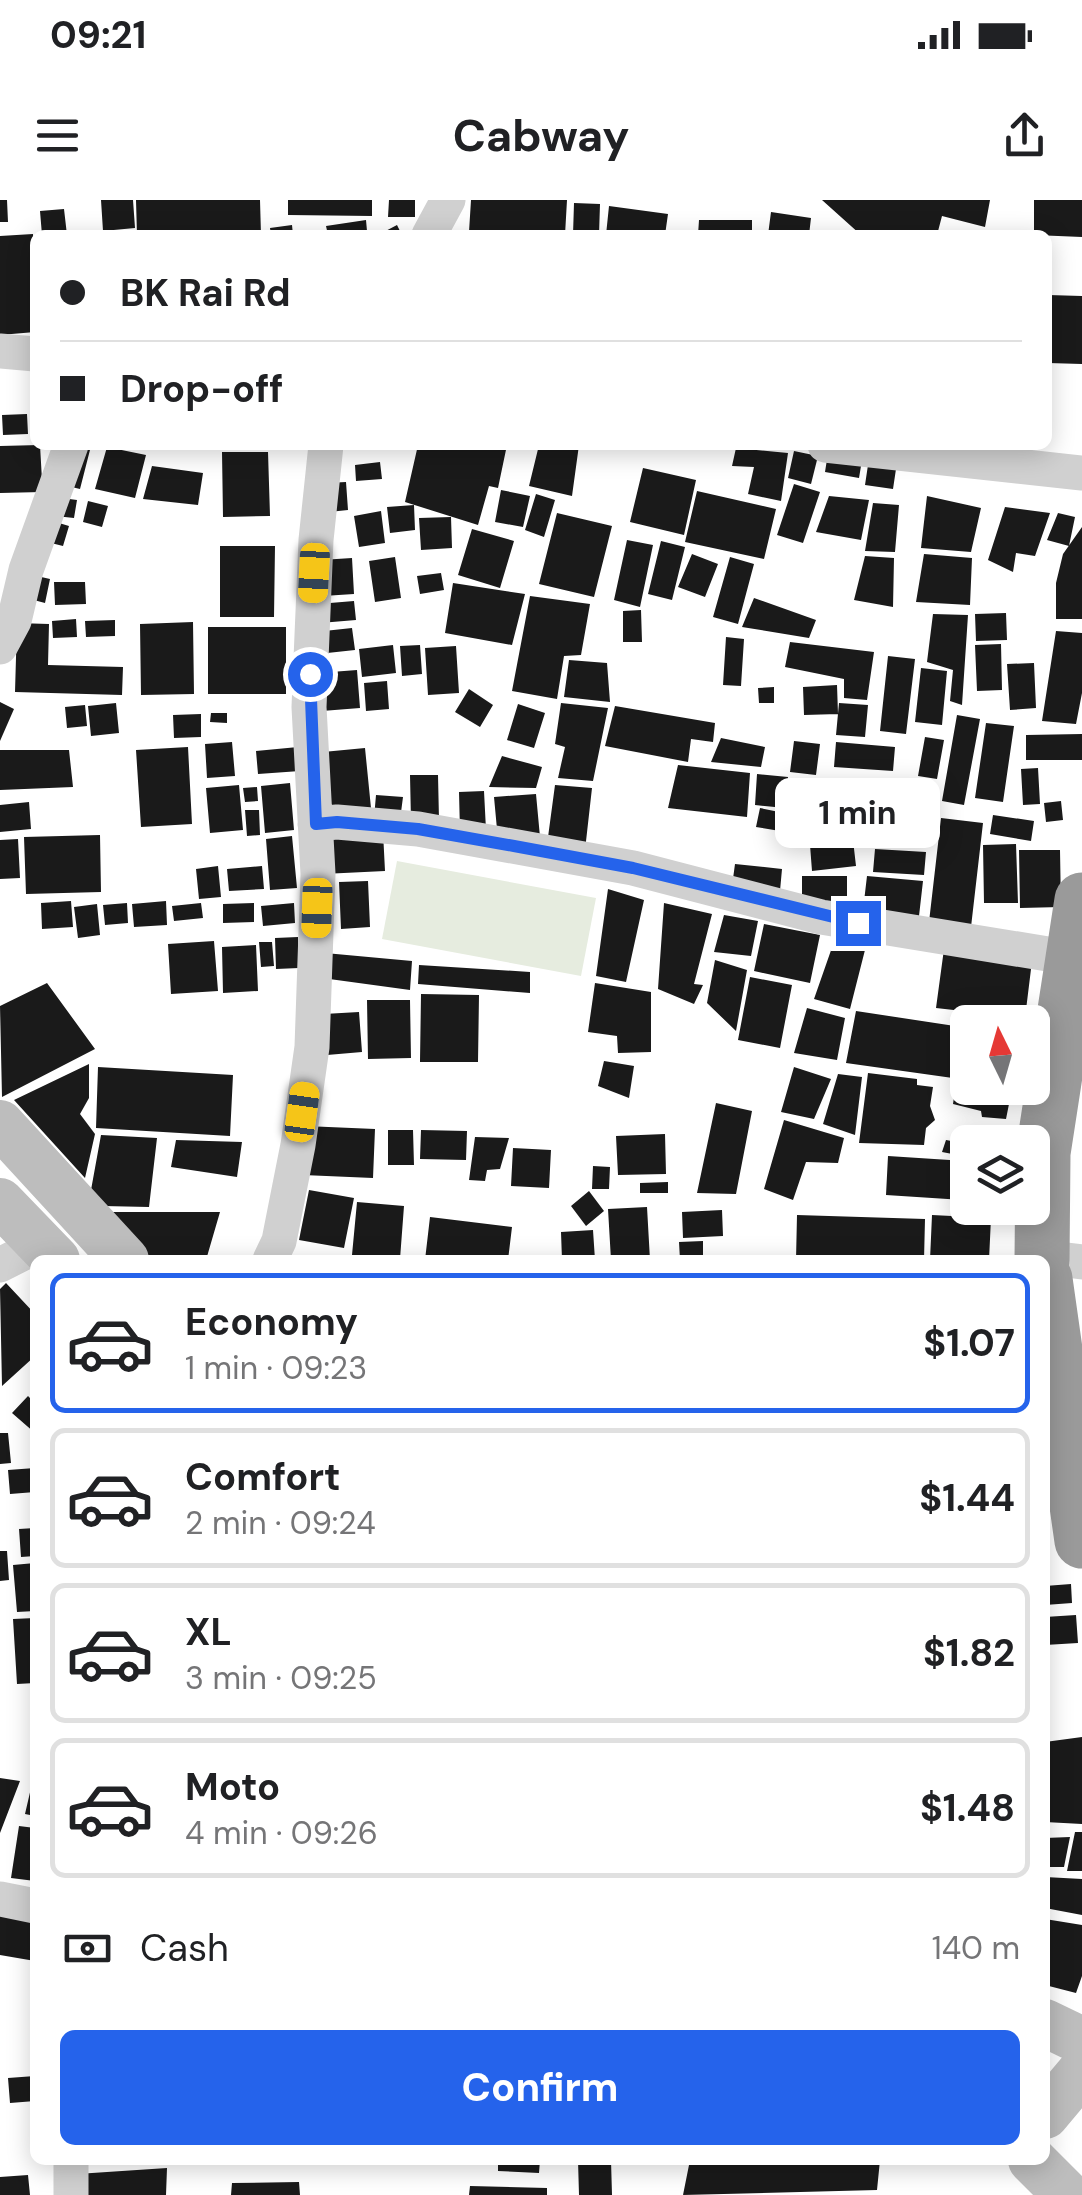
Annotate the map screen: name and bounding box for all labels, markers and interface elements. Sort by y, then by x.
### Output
text: 09:21 [50,10,146,60]
text: Cabway [453,106,629,165]
icon: menu [30,108,85,163]
icon: share [997,108,1052,163]
text: BK Rai Rd [120,268,291,318]
text: Drop-off [120,364,283,414]
car [297,542,331,604]
route start [288,652,333,697]
callout: 1 min [776,778,940,848]
text: 1 min [819,792,896,834]
car [301,877,333,939]
route end [836,901,881,946]
north arrow [950,1005,1050,1105]
map controls [950,1005,1050,1225]
car [283,1080,321,1144]
button: layers [950,1125,1050,1225]
text: Economy [185,1297,358,1347]
icon: car [65,1298,155,1388]
text: $1.07 [923,1318,1015,1368]
text: 1 min · 09:23 [185,1347,367,1389]
text: Comfort [185,1452,341,1502]
icon: car [65,1453,155,1543]
text: $1.44 [919,1473,1015,1523]
text: 2 min · 09:24 [185,1502,376,1544]
text: XL [185,1607,232,1657]
icon: car [65,1608,155,1698]
text: $1.82 [923,1628,1015,1678]
text: 3 min · 09:25 [185,1657,377,1699]
text: Moto [185,1762,280,1812]
icon: car [65,1763,155,1853]
text: $1.48 [920,1783,1015,1833]
text: 4 min · 09:26 [185,1812,378,1854]
icon: cash [60,1921,115,1976]
text: Cash [140,1923,229,1973]
text: 140 m [932,1927,1020,1969]
button: Confirm [60,2030,1020,2145]

